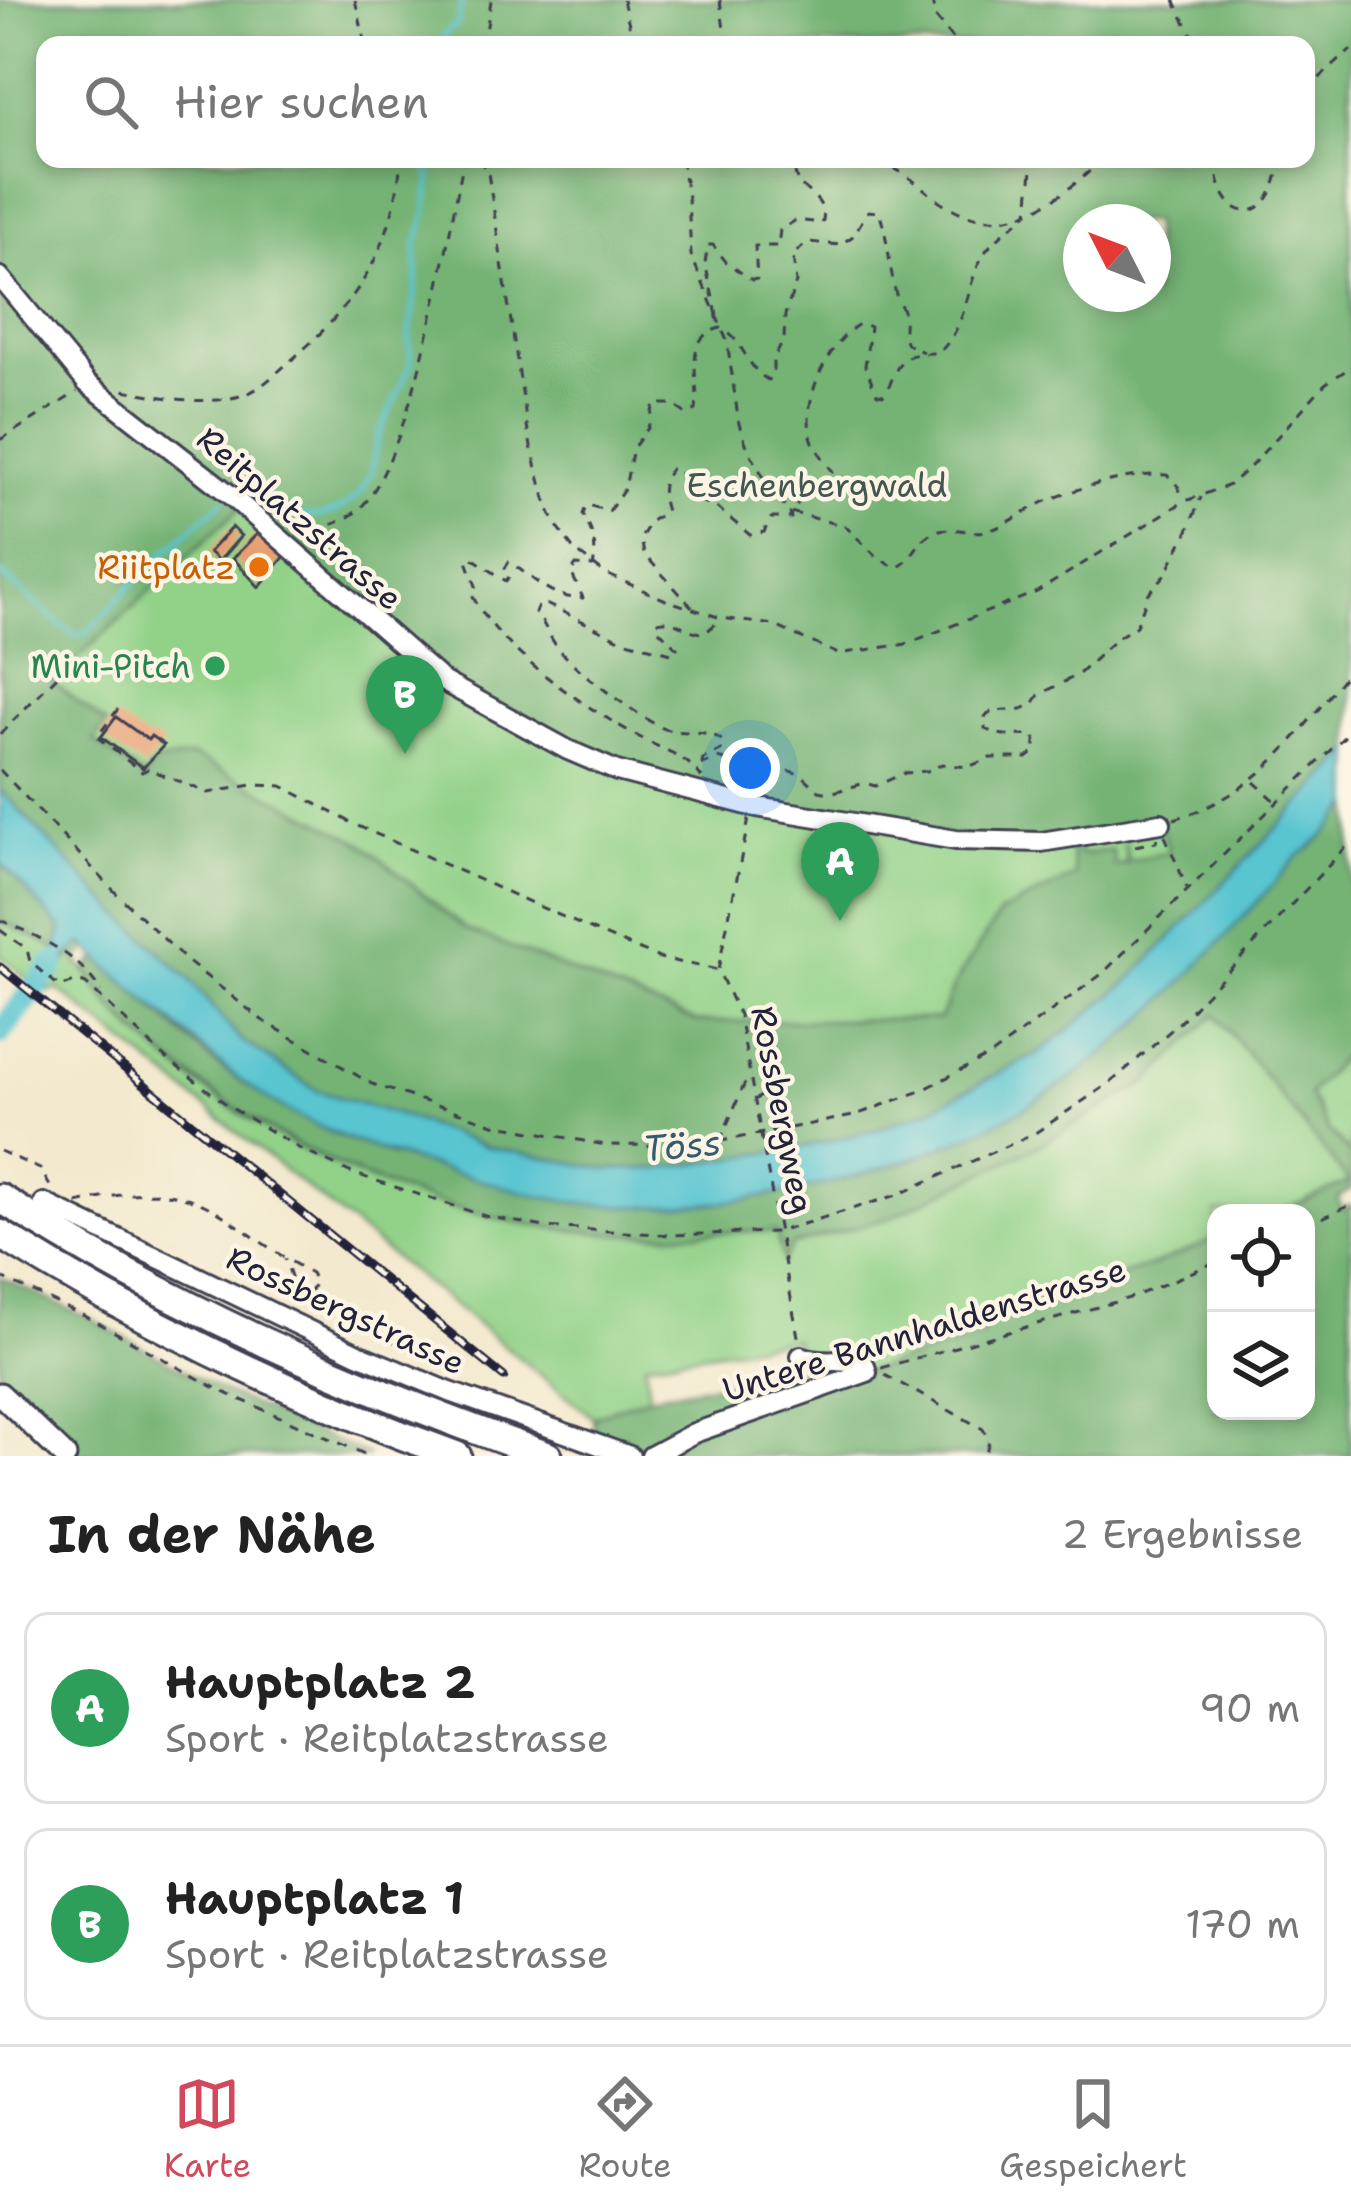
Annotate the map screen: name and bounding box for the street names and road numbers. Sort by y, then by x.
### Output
street label: Reitplatzstrasse [187,416,412,620]
street label: Rossbergweg [740,1002,825,1218]
street label: Rossbergstrasse [219,1236,472,1385]
street label: Untere Bannhaldenstrasse [717,1247,1131,1412]

